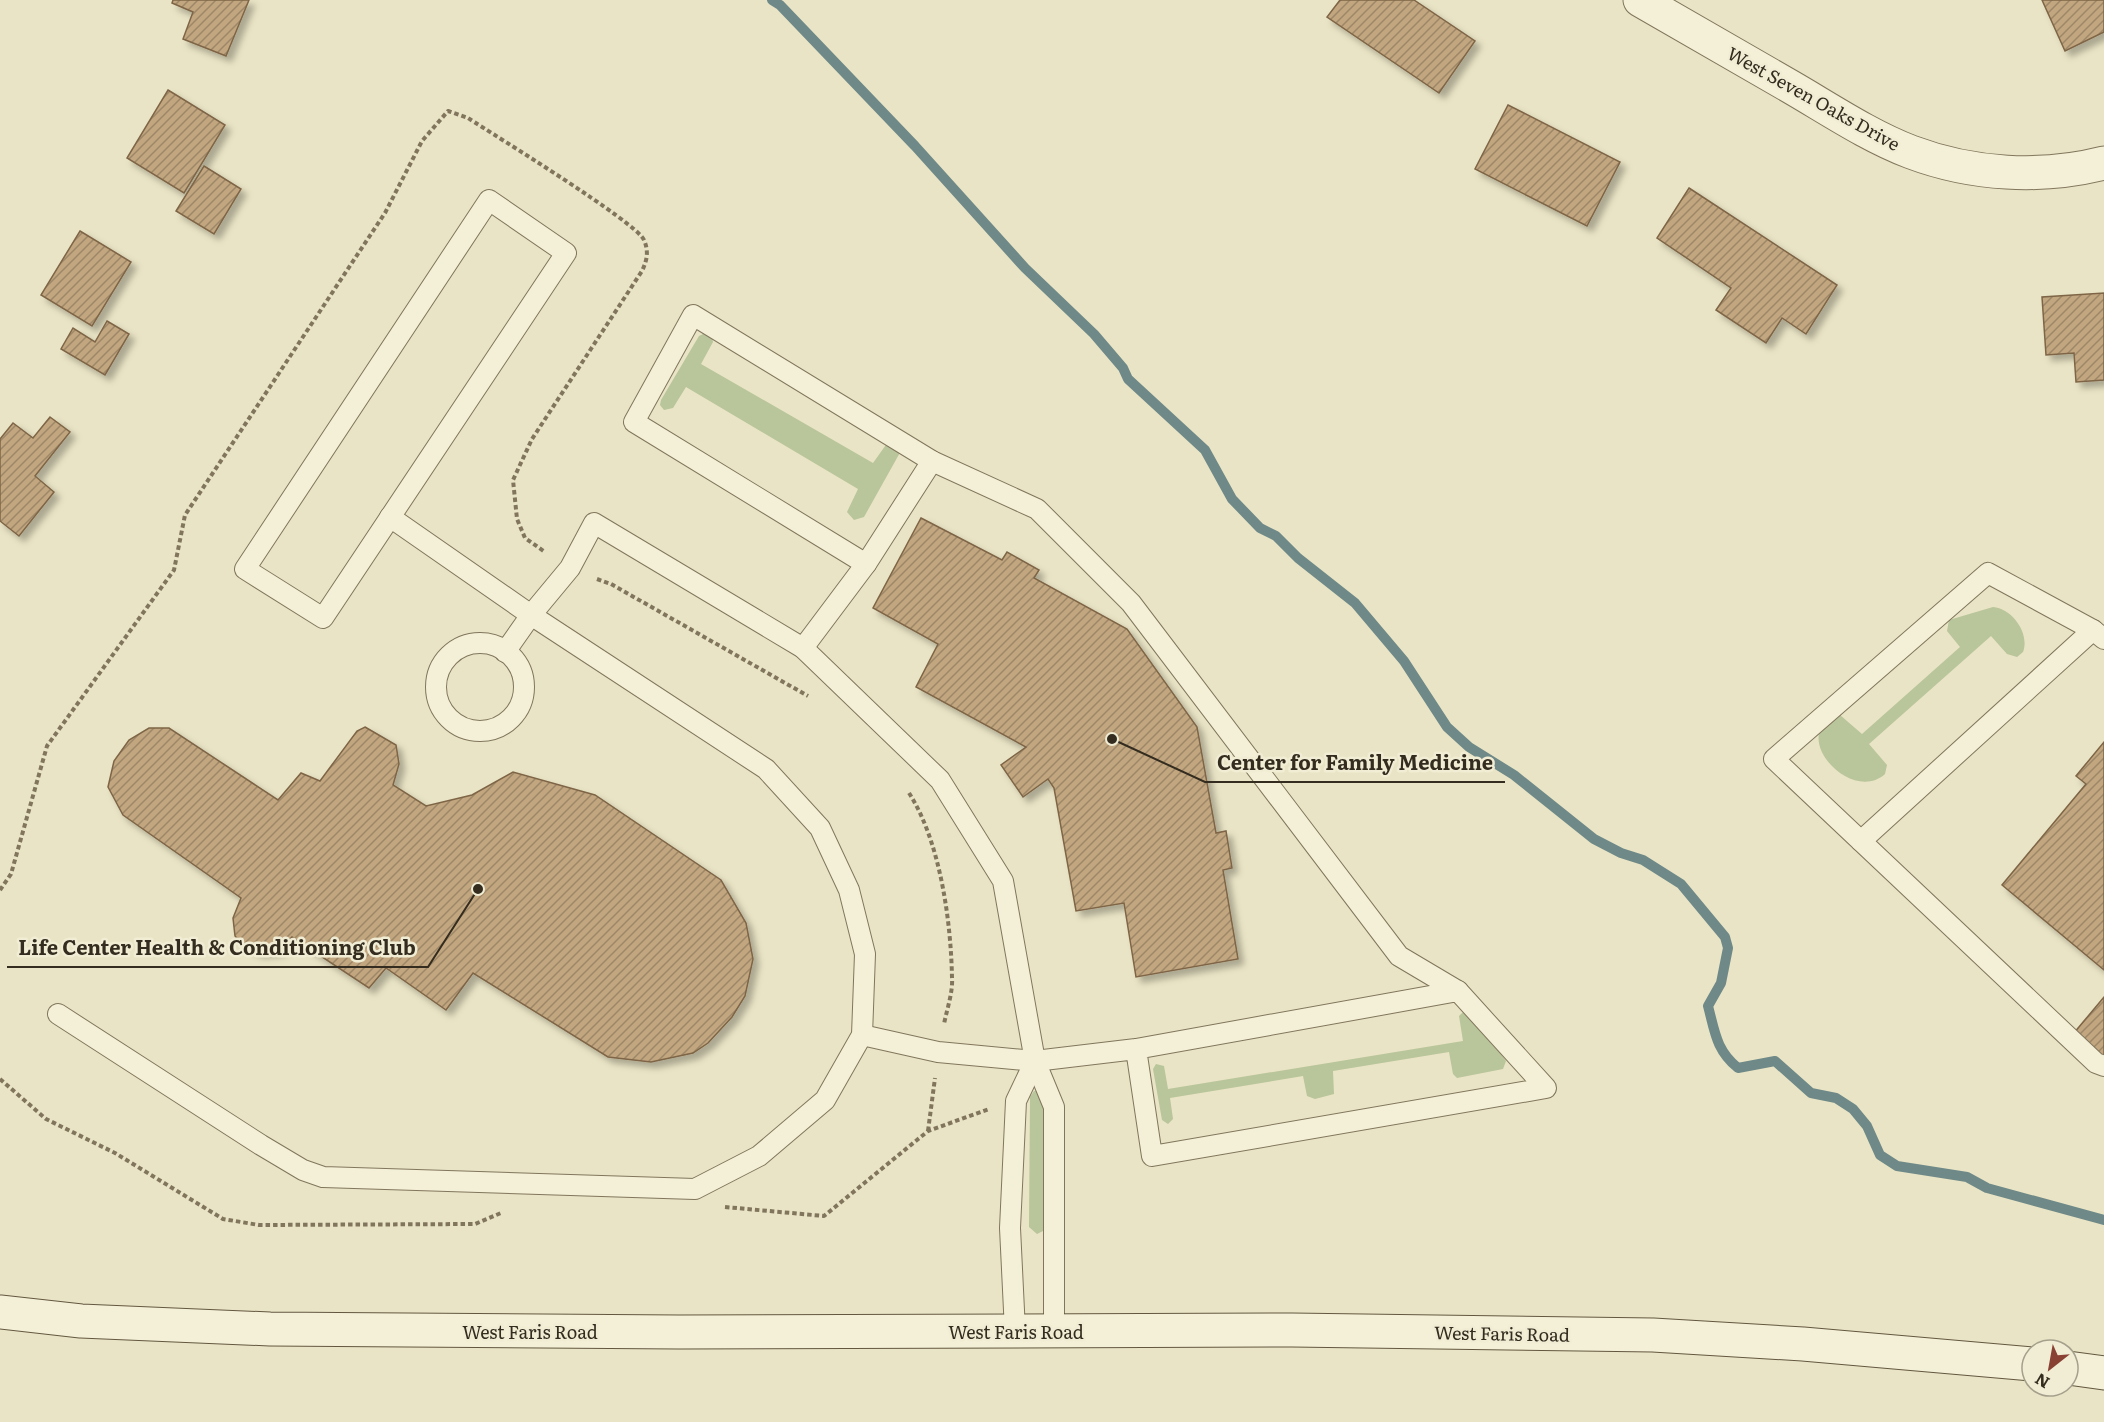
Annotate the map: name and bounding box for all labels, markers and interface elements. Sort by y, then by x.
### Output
street label: West Seven Oaks Drive [1723,39,1905,157]
callout: Center for Family Medicine [1205,744,1505,782]
text: Center for Family Medicine [1217,746,1493,776]
callout: Life Center Health & Conditioning Club [7,929,428,967]
text: Life Center Health & Conditioning Club [18,931,416,961]
street label: West Faris Road [462,1318,598,1345]
street label: West Faris Road [948,1318,1084,1345]
street label: West Faris Road [1434,1318,1570,1348]
north arrow [2020,1338,2080,1398]
text: N [2030,1368,2054,1395]

